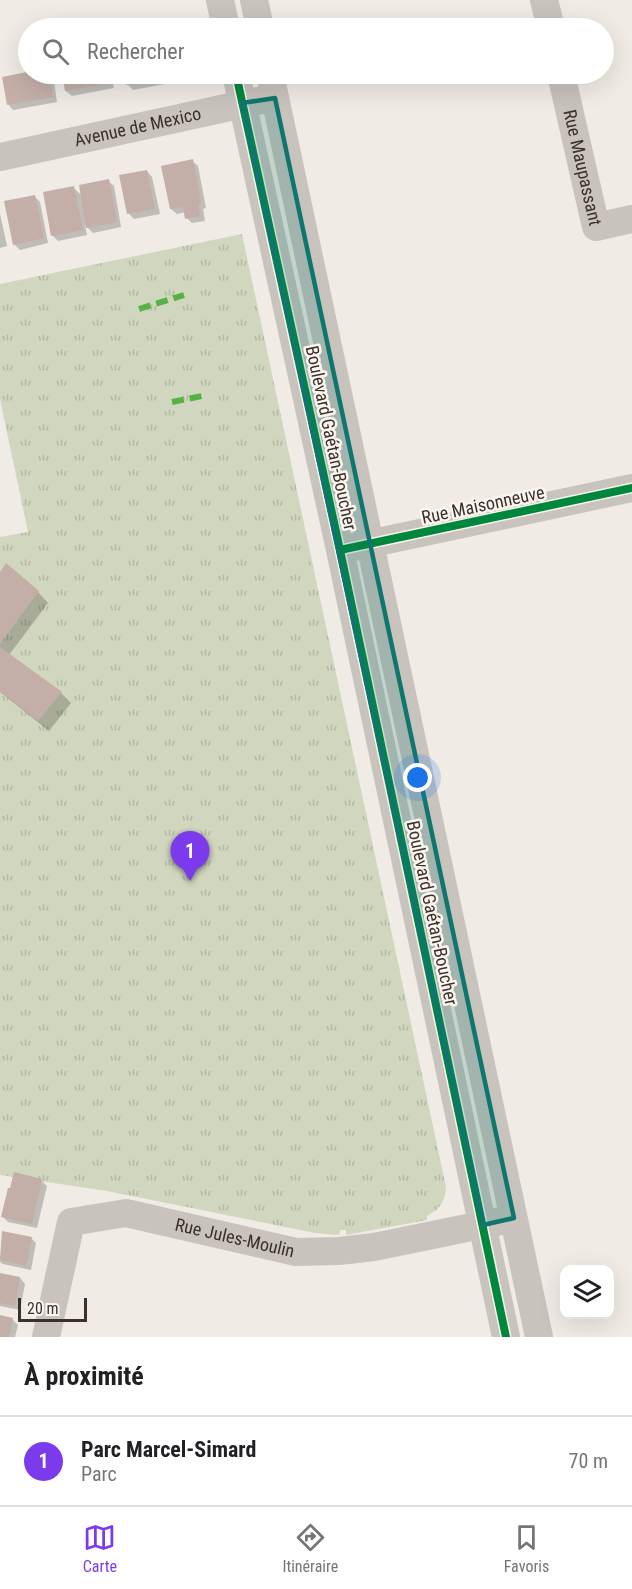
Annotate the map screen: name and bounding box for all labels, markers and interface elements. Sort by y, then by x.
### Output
search box [18,18,614,84]
icon: search [39,35,72,68]
text: Rechercher [87,39,184,64]
street label: Avenue de Mexico [72,103,203,151]
street label: Rue Maupassant [559,107,606,228]
street label: Boulevard Gaétan-Boucher [302,344,361,532]
street label: Rue Maisonneuve [420,481,546,528]
your location [403,763,432,792]
street label: Boulevard Gaétan-Boucher [403,819,462,1007]
pin: 1 [170,832,210,881]
street label: Rue Jules-Moulin [173,1214,297,1261]
map controls [560,1265,614,1319]
button: layers [560,1265,614,1319]
scale bar [18,1295,87,1322]
text: 20 m [27,1299,59,1318]
text: À proximité [24,1361,144,1391]
text: Parc Marcel-Simard [81,1437,256,1462]
text: 1 [38,1449,49,1473]
text: 70 m [569,1449,608,1473]
text: Parc [81,1462,117,1486]
tab: Carte [83,1521,117,1576]
tab: Itinéraire [282,1521,338,1576]
tab: Favoris [504,1521,549,1576]

